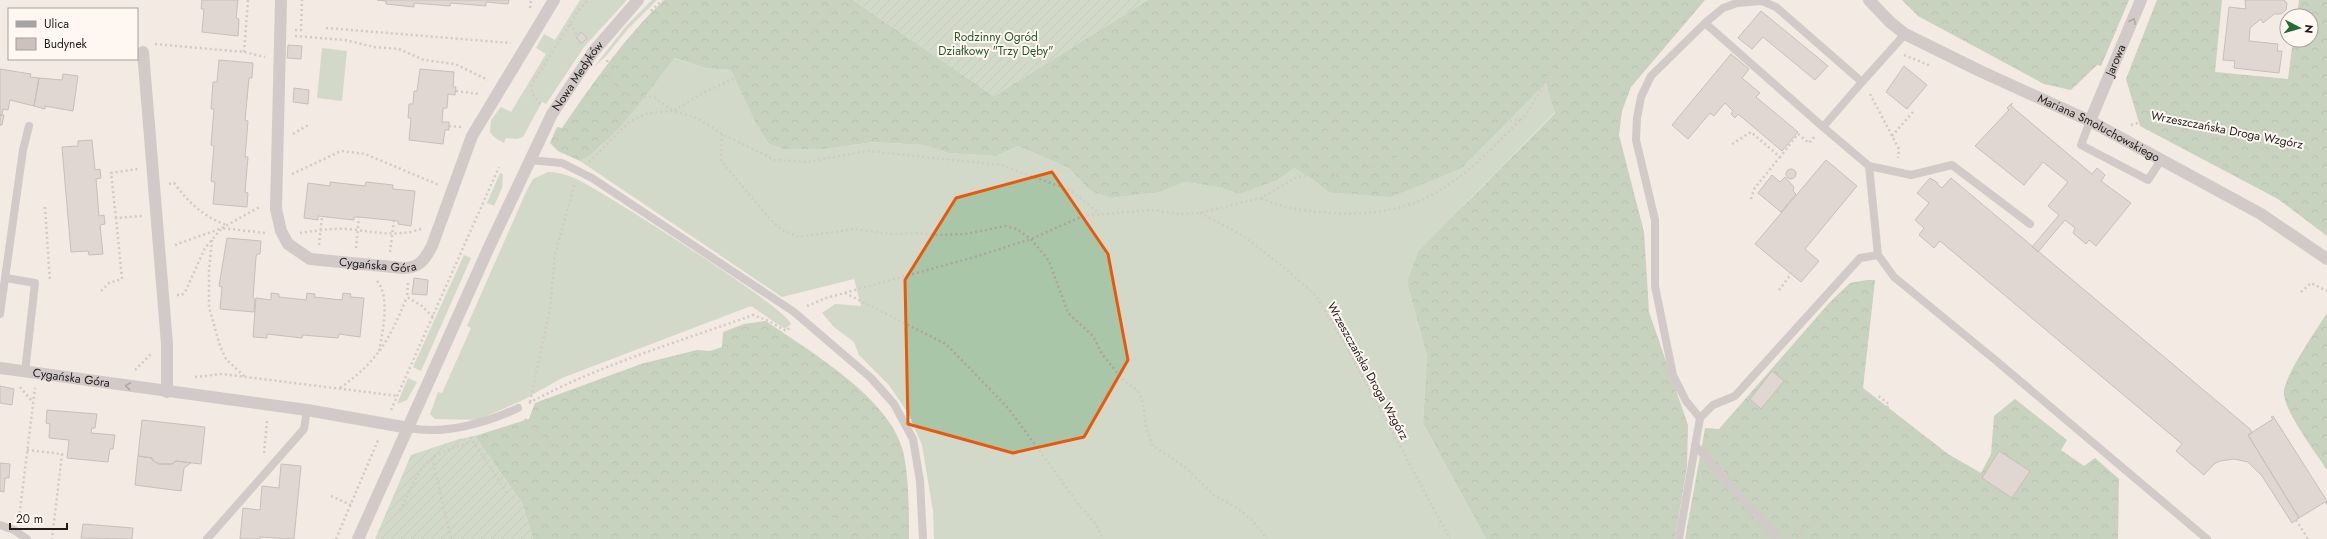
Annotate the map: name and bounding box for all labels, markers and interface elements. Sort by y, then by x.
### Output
legend [8,8,138,60]
north arrow [2279,8,2319,48]
text: Ulica [44,15,69,33]
one-way arrow [2128,17,2136,24]
text: N [2301,24,2317,34]
park label: Rodzinny Ogród Działkowy "Trzy Dęby" [938,28,1054,60]
text: Budynek [44,35,88,53]
street label: Nowa Medyków [547,36,608,115]
street label: Jarowa [2100,41,2130,81]
street label: Mariana Smoluchowskiego [2035,89,2164,167]
street label: Wrzeszczańska Droga Wzgórz [2149,106,2305,154]
street label: Cygańska Góra [338,253,419,277]
street label: Wrzeszczańska Droga Wzgórz [1323,299,1414,444]
street label: Cygańska Góra [32,364,111,392]
one-way arrow [125,382,131,391]
scale bar [10,505,67,531]
text: 20 m [16,510,43,528]

